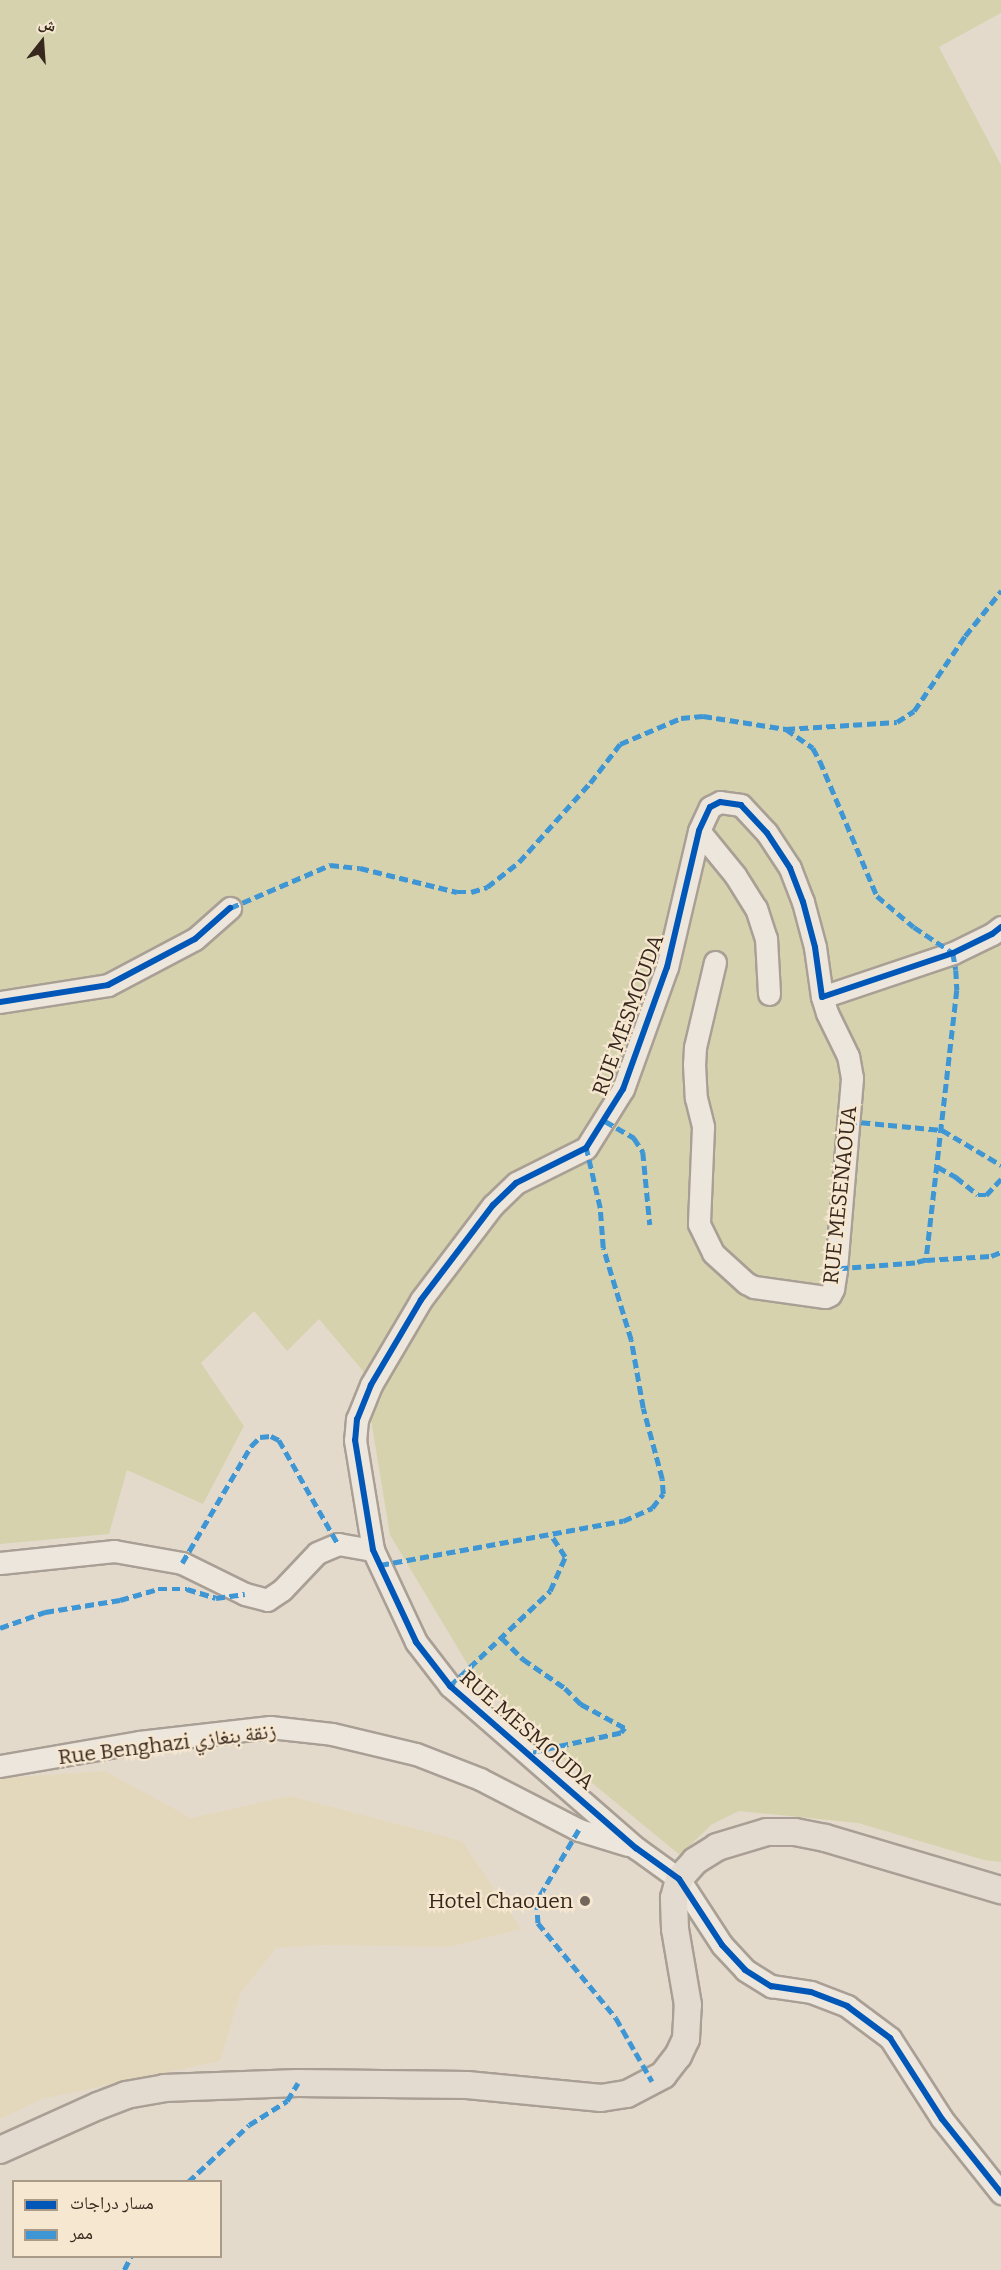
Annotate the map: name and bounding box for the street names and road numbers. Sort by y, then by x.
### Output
street label: RUE MESMOUDA [587,931,669,1099]
street label: RUE MESENAOUA [818,1105,862,1285]
street label: RUE MESMOUDA [455,1665,599,1795]
street label: Rue Benghazi زنقة بنغازي [57,1718,277,1770]

